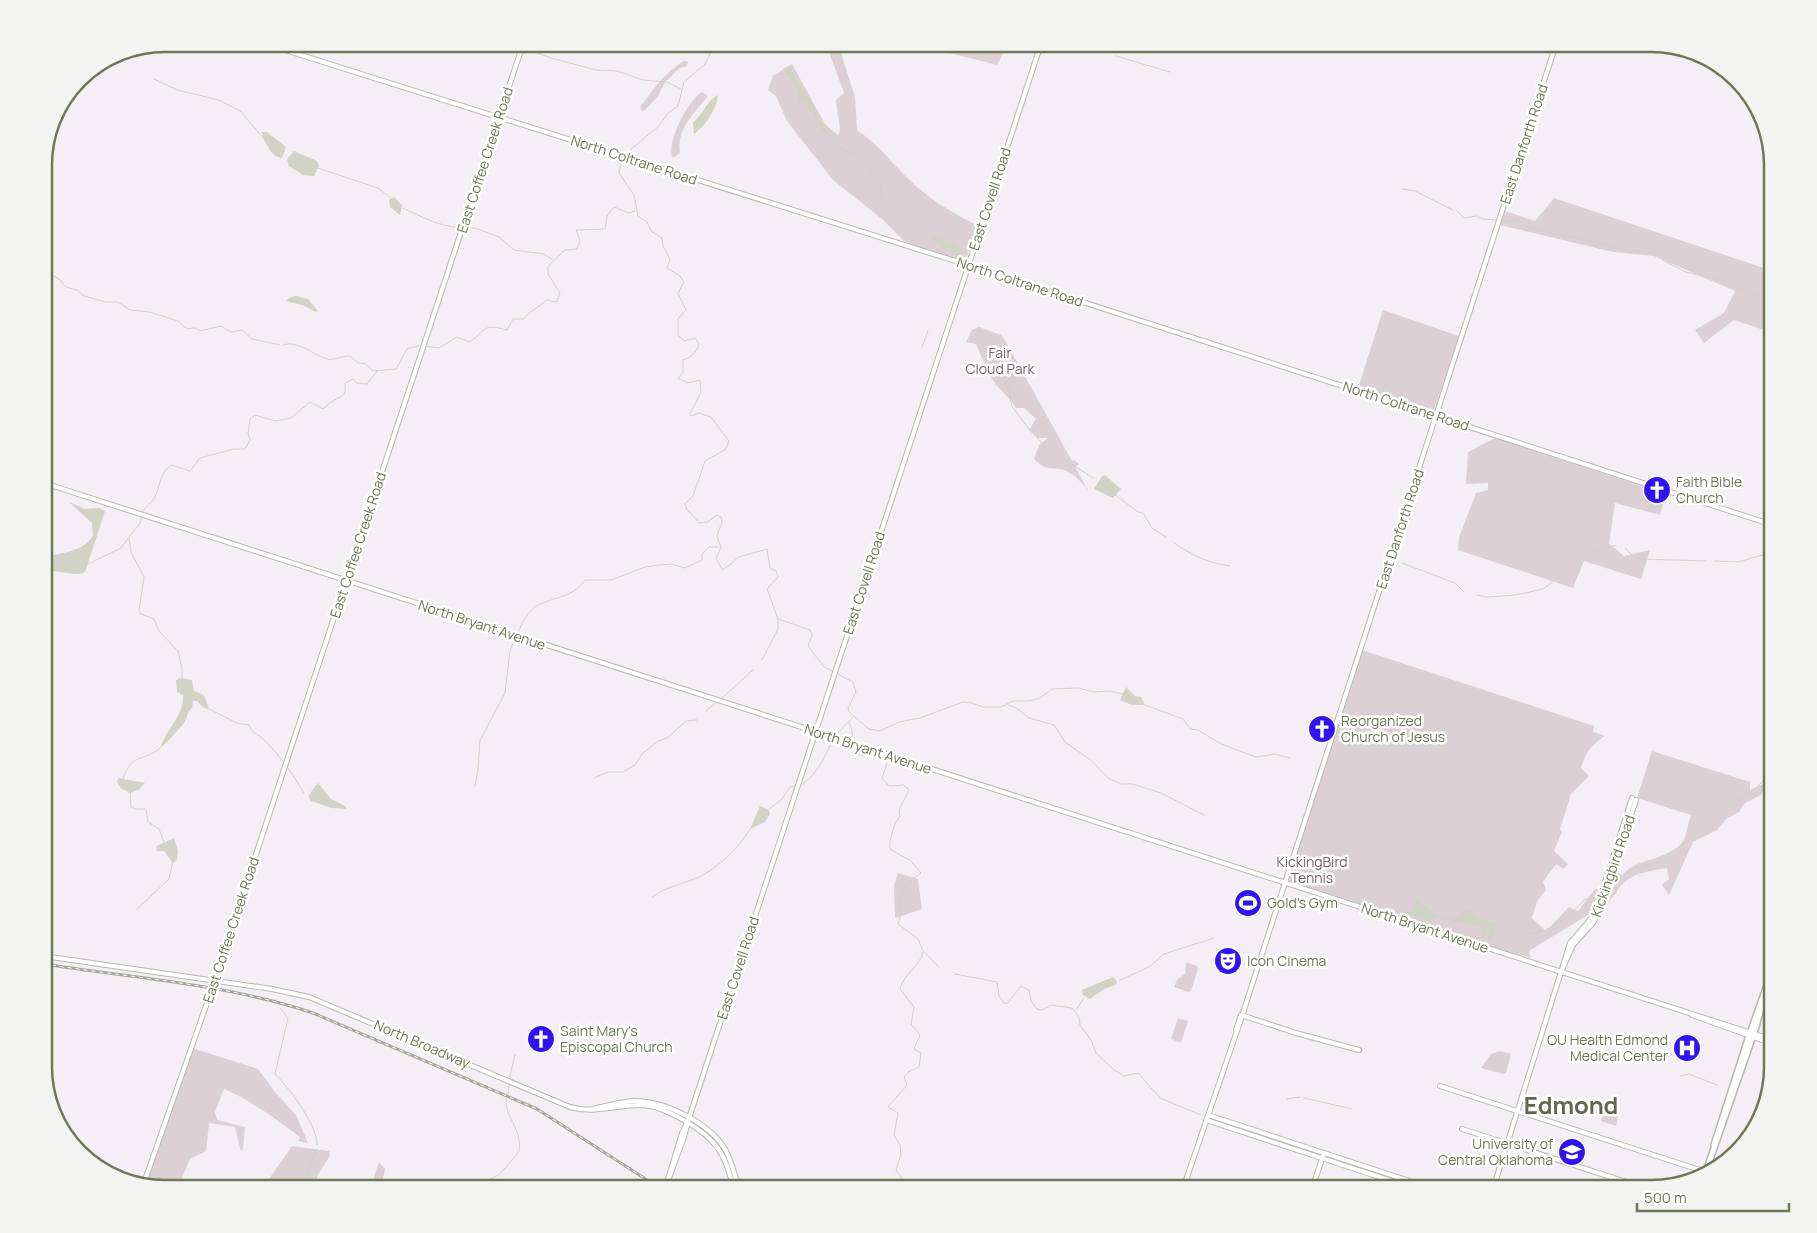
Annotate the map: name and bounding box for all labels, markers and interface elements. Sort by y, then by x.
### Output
street label: East Danforth Road [1495,82,1552,206]
street label: East Coffee Creek Road [452,85,517,235]
street label: North Coltrane Road [569,130,700,189]
street label: East Covell Road [964,145,1015,253]
street label: North Coltrane Road [955,252,1086,311]
park label: Fair Cloud Park [966,343,1035,378]
street label: North Coltrane Road [1341,376,1472,435]
street label: East Danforth Road [1371,467,1428,591]
street label: East Coffee Creek Road [325,470,390,620]
place label: Faith Bible Church [1676,472,1742,507]
church icon: Faith Bible Church [1642,475,1672,505]
street label: East Covell Road [838,529,889,637]
street label: North Bryant Avenue [416,595,548,654]
place label: Reorganized Church of Jesus [1341,711,1445,746]
church icon: Reorganized Church of Jesus [1307,714,1337,744]
street label: North Bryant Avenue [802,719,934,778]
street label: Kickingbird Road [1586,812,1639,919]
park label: KickingBird Tennis [1276,852,1348,887]
street label: East Coffee Creek Road [198,855,263,1005]
sports icon: Gold's Gym [1233,888,1263,918]
place label: Gold's Gym [1267,893,1338,912]
street label: North Bryant Avenue [1359,898,1491,957]
street label: East Covell Road [712,914,763,1022]
theatre icon: Icon Cinema [1213,946,1243,976]
place label: Icon Cinema [1247,951,1326,970]
street label: North Broadway [371,1015,474,1073]
place label: Saint Mary's Episcopal Church [560,1021,672,1056]
church icon: Saint Mary's Episcopal Church [526,1024,556,1054]
place label: OU Health Edmond Medical Center [1547,1030,1668,1065]
hospital icon: OU Health Edmond Medical Center [1672,1033,1702,1063]
district label: Edmond [1524,1088,1618,1121]
place label: University of Central Oklahoma [1438,1134,1553,1169]
school or university icon: University of Central Oklahoma [1557,1137,1587,1167]
scale bar [1637,1180,1790,1212]
text: 500 m [1644,1187,1687,1208]

